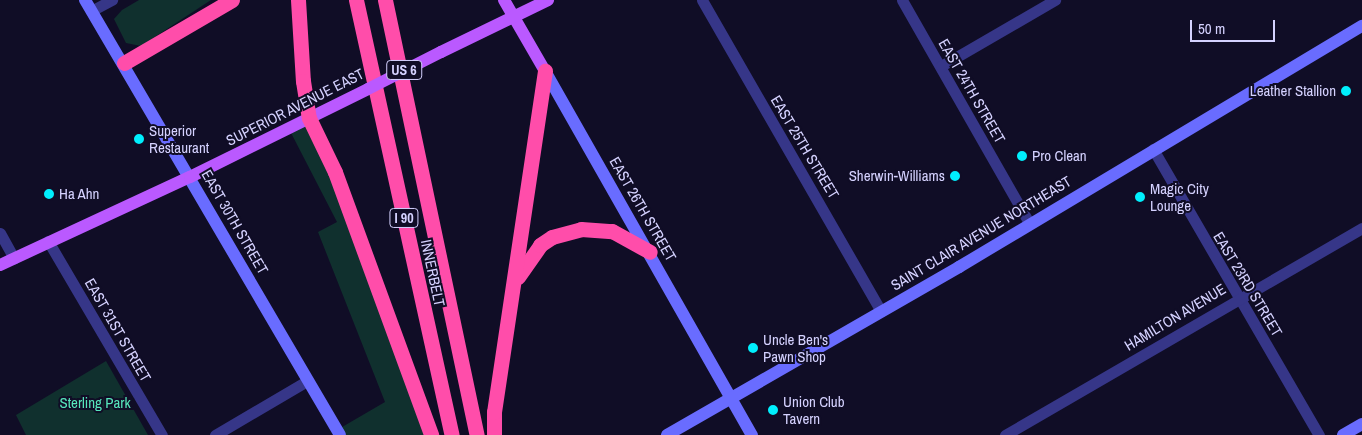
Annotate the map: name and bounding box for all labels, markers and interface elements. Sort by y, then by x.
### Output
scale bar [1192,10,1277,42]
text: 50 m [1198,18,1225,39]
street label: EAST 24TH STREET [935,36,1009,146]
road number: US 6 [385,58,423,82]
street label: SUPERIOR AVENUE EAST [223,64,367,150]
place label: Leather Stallion [1250,82,1336,100]
marker: Leather Stallion [1340,85,1352,97]
street label: EAST 25TH STREET [767,92,843,202]
place label: Superior Restaurant [149,121,209,156]
marker: Superior Restaurant [133,133,145,145]
place label: Pro Clean [1032,147,1087,165]
marker: Pro Clean [1016,150,1028,162]
street label: EAST 26TH STREET [606,154,680,264]
street label: EAST 30TH STREET [198,167,272,277]
place label: Sherwin-Williams [849,167,945,185]
marker: Sherwin-Williams [949,170,961,182]
street label: SAINT CLAIR AVENUE NORTHEAST [887,172,1075,294]
place label: Magic City Lounge [1150,179,1209,214]
place label: Ha Ahn [59,185,100,203]
marker: Ha Ahn [43,188,55,200]
marker: Magic City Lounge [1134,191,1146,203]
road number: I 90 [389,207,419,230]
street label: EAST 23RD STREET [1210,228,1286,340]
street label: INNERBELT [417,238,449,308]
street label: EAST 31ST STREET [81,275,155,385]
street label: HAMILTON AVENUE [1121,280,1229,354]
place label: Uncle Ben's Pawn Shop [763,330,828,365]
marker: Uncle Ben's Pawn Shop [747,342,759,354]
place label: Union Club Tavern [783,392,845,427]
park label: Sterling Park [59,394,131,412]
marker: Union Club Tavern [767,404,779,416]

